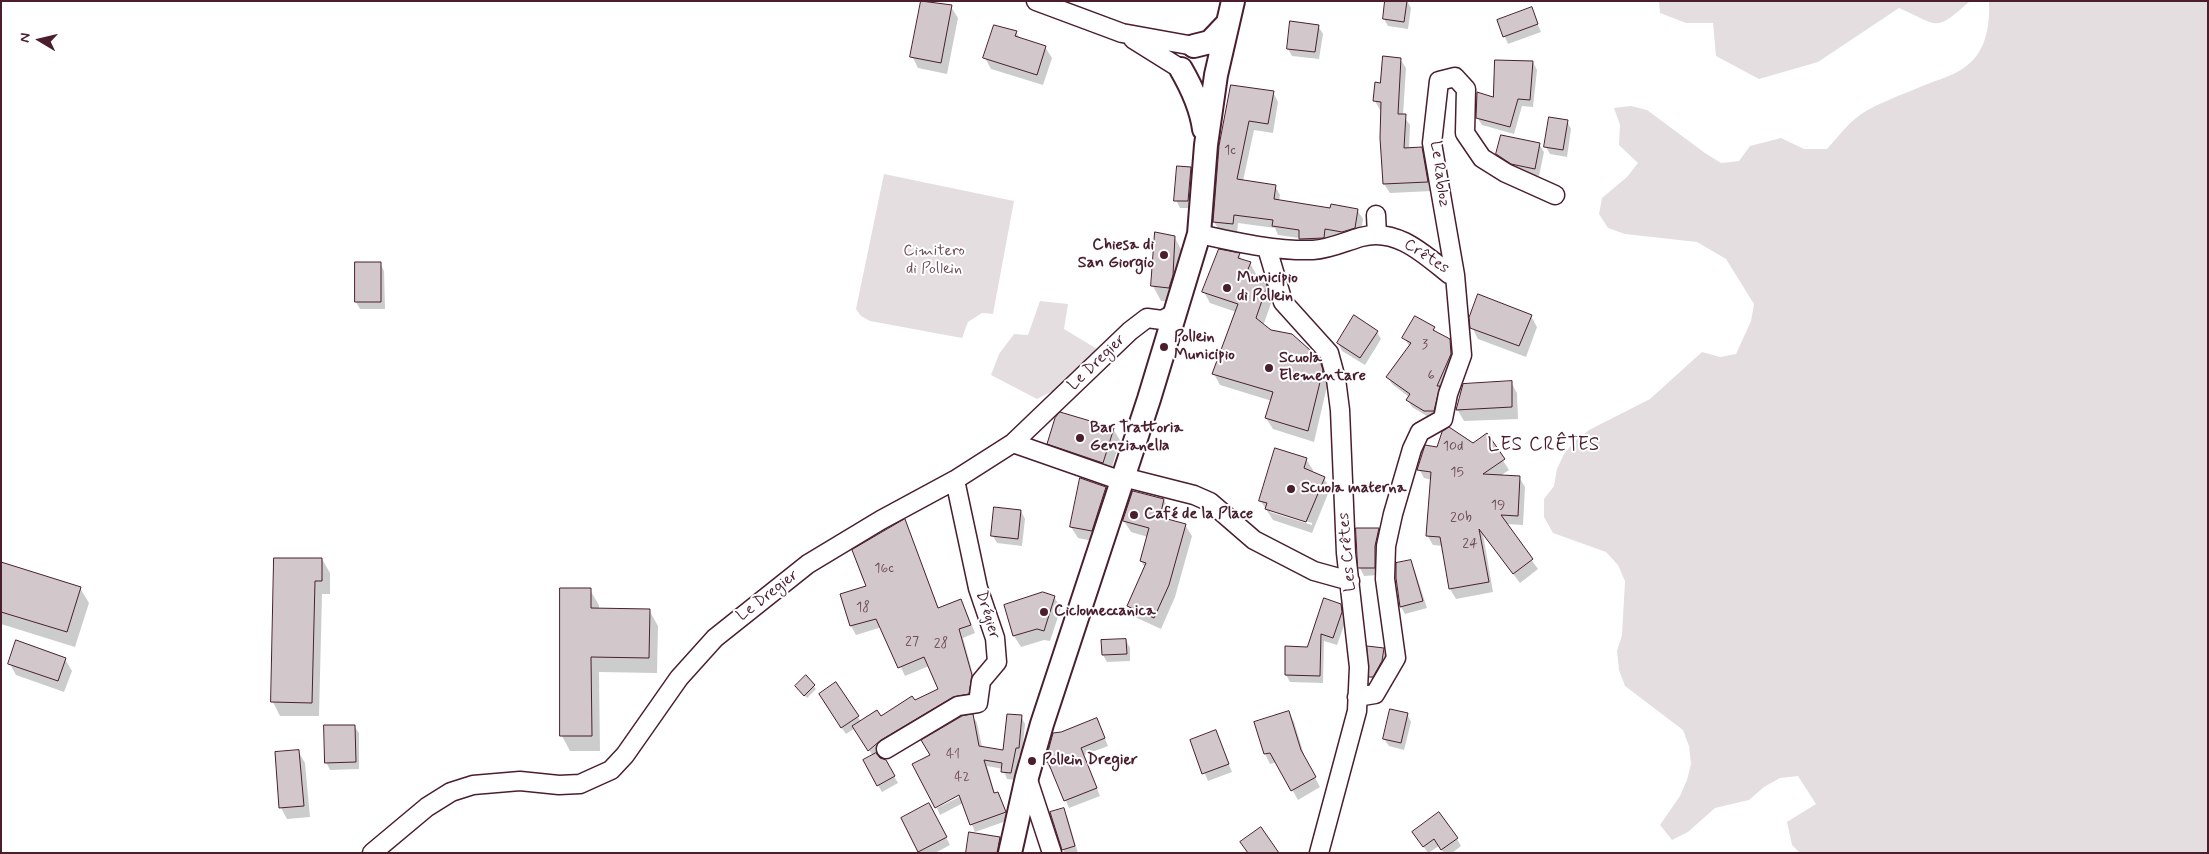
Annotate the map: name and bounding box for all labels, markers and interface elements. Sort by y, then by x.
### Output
north arrow [15,15,65,65]
text: N [16,32,35,44]
street label: Le Rabloz [1425,140,1453,208]
house number: 1c [1224,143,1236,159]
street label: Crêtes [1400,235,1452,279]
place label: Chiesa di San Giorgio [1078,236,1154,274]
park label: Cimitero di Pollein [903,242,965,280]
marker: Chiesa di San Giorgio [1158,249,1170,261]
place label: Municipio di Pollein [1237,269,1298,307]
marker: Municipio di Pollein [1221,282,1233,294]
place label: Pollein Municipio [1174,328,1235,366]
street label: Le Dregier [1064,331,1130,395]
house number: 3 [1422,337,1428,353]
marker: Pollein Municipio [1158,341,1170,353]
place label: Scuola Elementare [1279,349,1366,387]
marker: Scuola Elementare [1263,362,1275,374]
house number: 6 [1427,368,1435,384]
place label: Bar Trattoria Genzianella [1090,419,1183,457]
marker: Bar Trattoria Genzianella [1074,432,1086,444]
district label: LES CRÊTES [1486,435,1602,457]
house number: 10d [1443,439,1463,455]
house number: 15 [1450,465,1464,481]
place label: Scuola materna [1301,479,1406,499]
marker: Scuola materna [1285,483,1297,495]
house number: 19 [1491,498,1505,514]
place label: Café de la Place [1144,505,1253,525]
marker: Café de la Place [1128,509,1140,521]
house number: 20b [1450,510,1472,526]
street label: Les Crêtes [1335,512,1361,592]
house number: 24 [1462,536,1478,552]
house number: 16c [874,561,894,577]
street label: Le Dregier [733,566,803,626]
street label: Drégier [971,589,1003,641]
house number: 18 [856,600,870,616]
place label: Ciclomeccanica [1054,602,1156,622]
marker: Ciclomeccanica [1038,606,1050,618]
house number: 27 [905,634,919,650]
house number: 28 [934,636,948,652]
house number: 41 [946,747,960,763]
place label: Pollein Dregier [1042,751,1138,771]
marker: Pollein Dregier [1026,755,1038,767]
house number: 42 [954,770,970,786]

